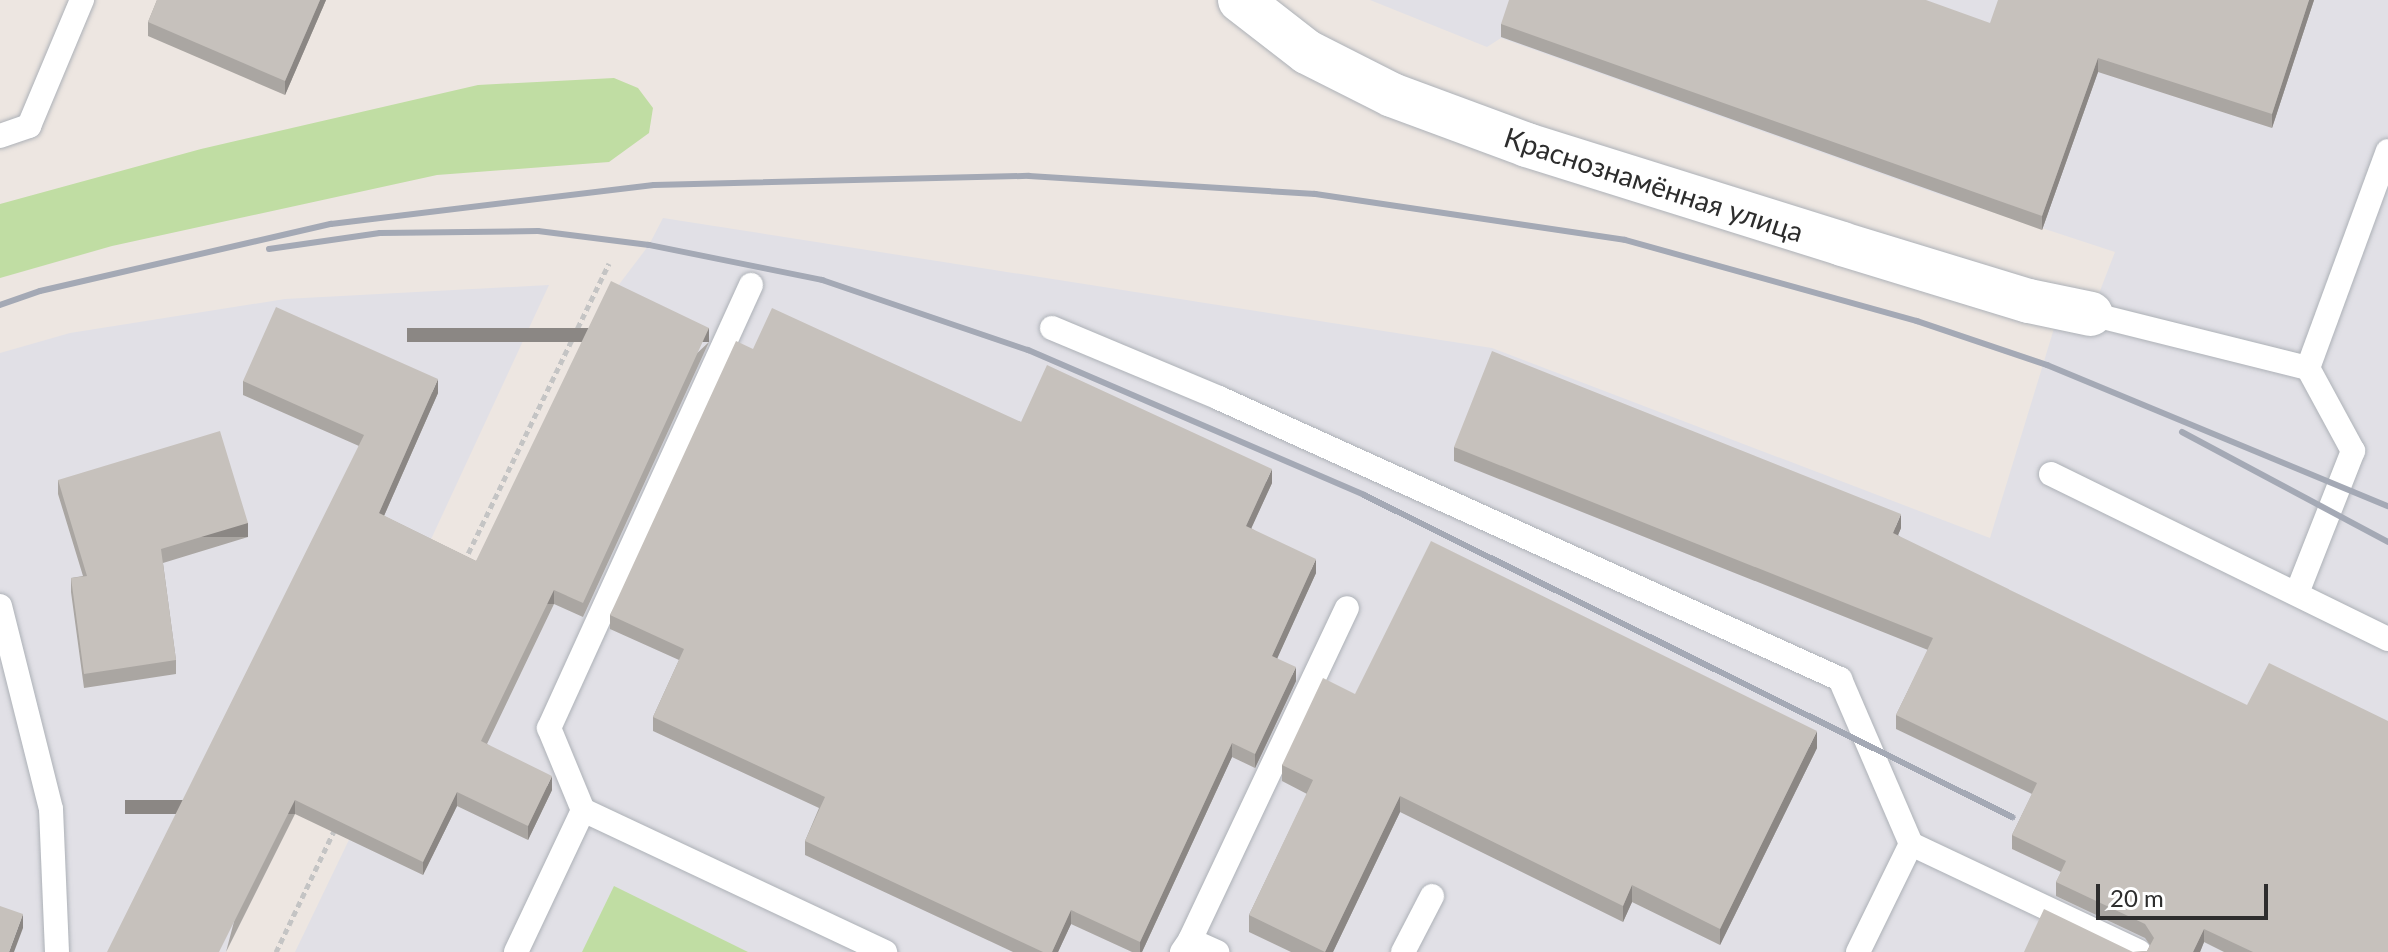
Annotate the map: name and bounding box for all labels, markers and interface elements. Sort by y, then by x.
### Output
street label: Краснознамённая улица [1500,120,1808,248]
scale bar [2100,868,2272,918]
text: 20 m [2110,883,2164,912]

